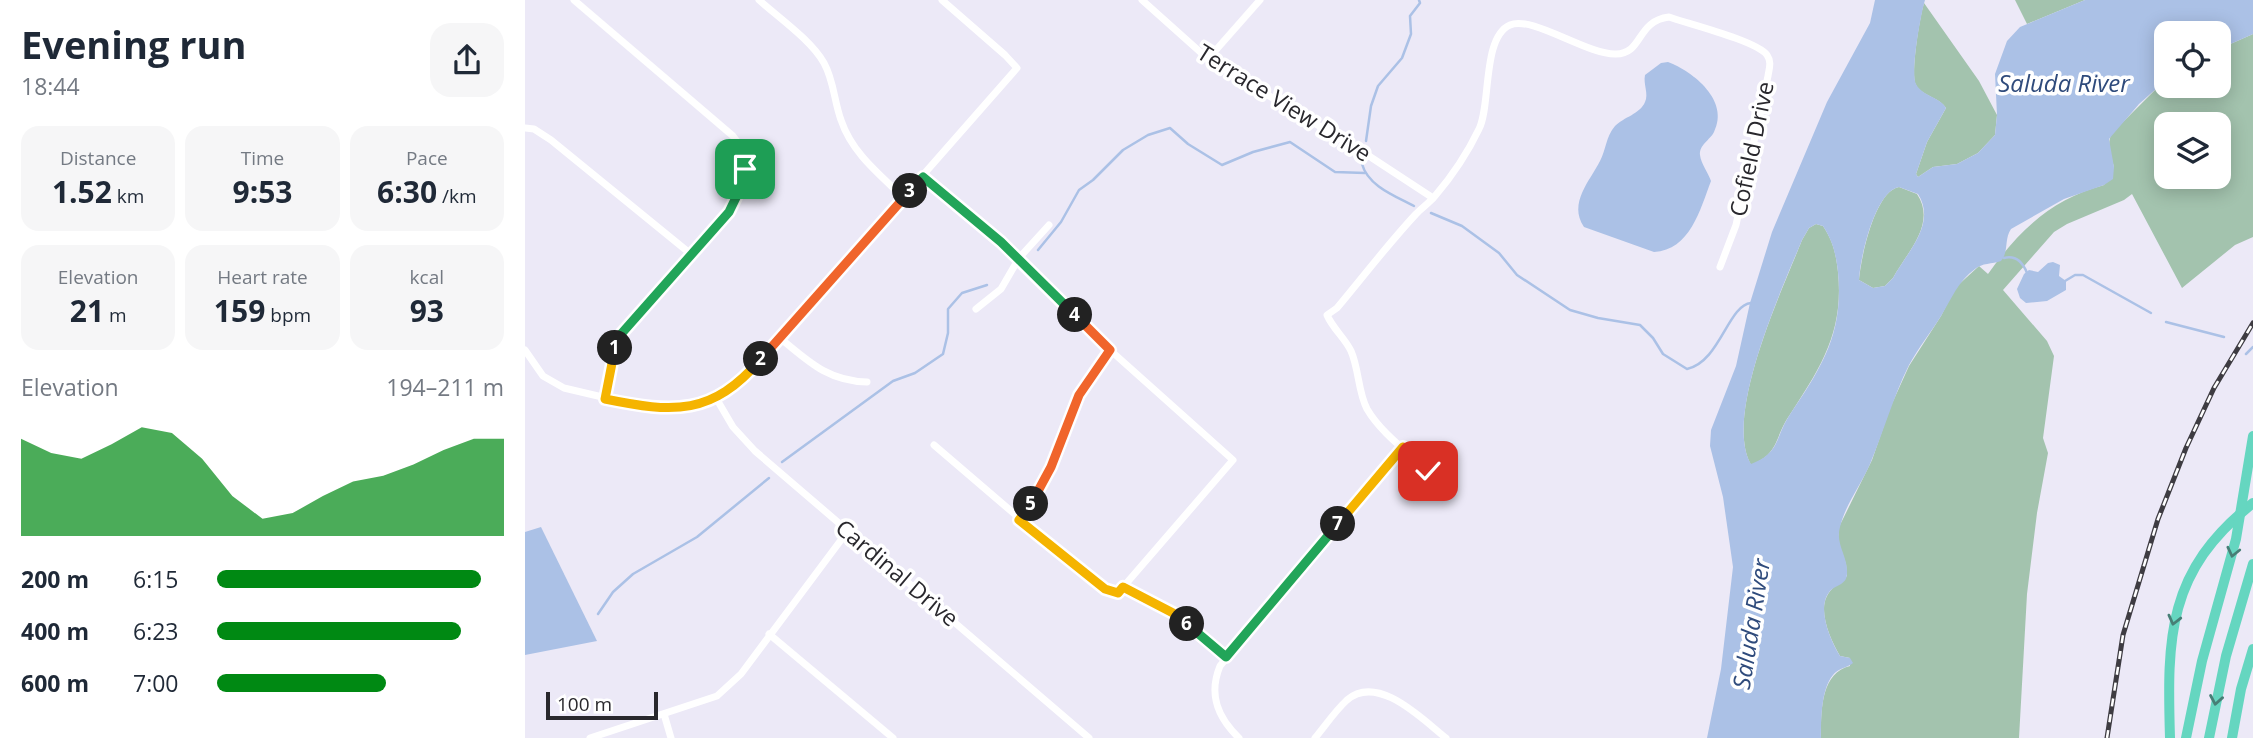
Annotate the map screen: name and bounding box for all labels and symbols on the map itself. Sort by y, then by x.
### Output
street label: Terrace View Drive [1191,36,1378,169]
water label: Saluda River [1998,66,2131,99]
street label: Cofield Drive [1721,78,1781,219]
pin [715,139,775,199]
pin: 3 [893,174,927,208]
pin: 4 [1057,298,1093,332]
pin: 1 [597,330,633,366]
pin: 2 [743,342,779,376]
pin [1398,441,1458,501]
pin: 5 [1014,486,1049,522]
pin: 7 [1321,506,1355,542]
street label: Cardinal Drive [829,511,966,633]
one-way arrow [2227,546,2241,558]
water label: Saluda River [1724,555,1777,691]
pin: 6 [1169,606,1205,642]
one-way arrow [2168,614,2182,626]
scale bar [546,689,658,721]
one-way arrow [2209,694,2224,706]

